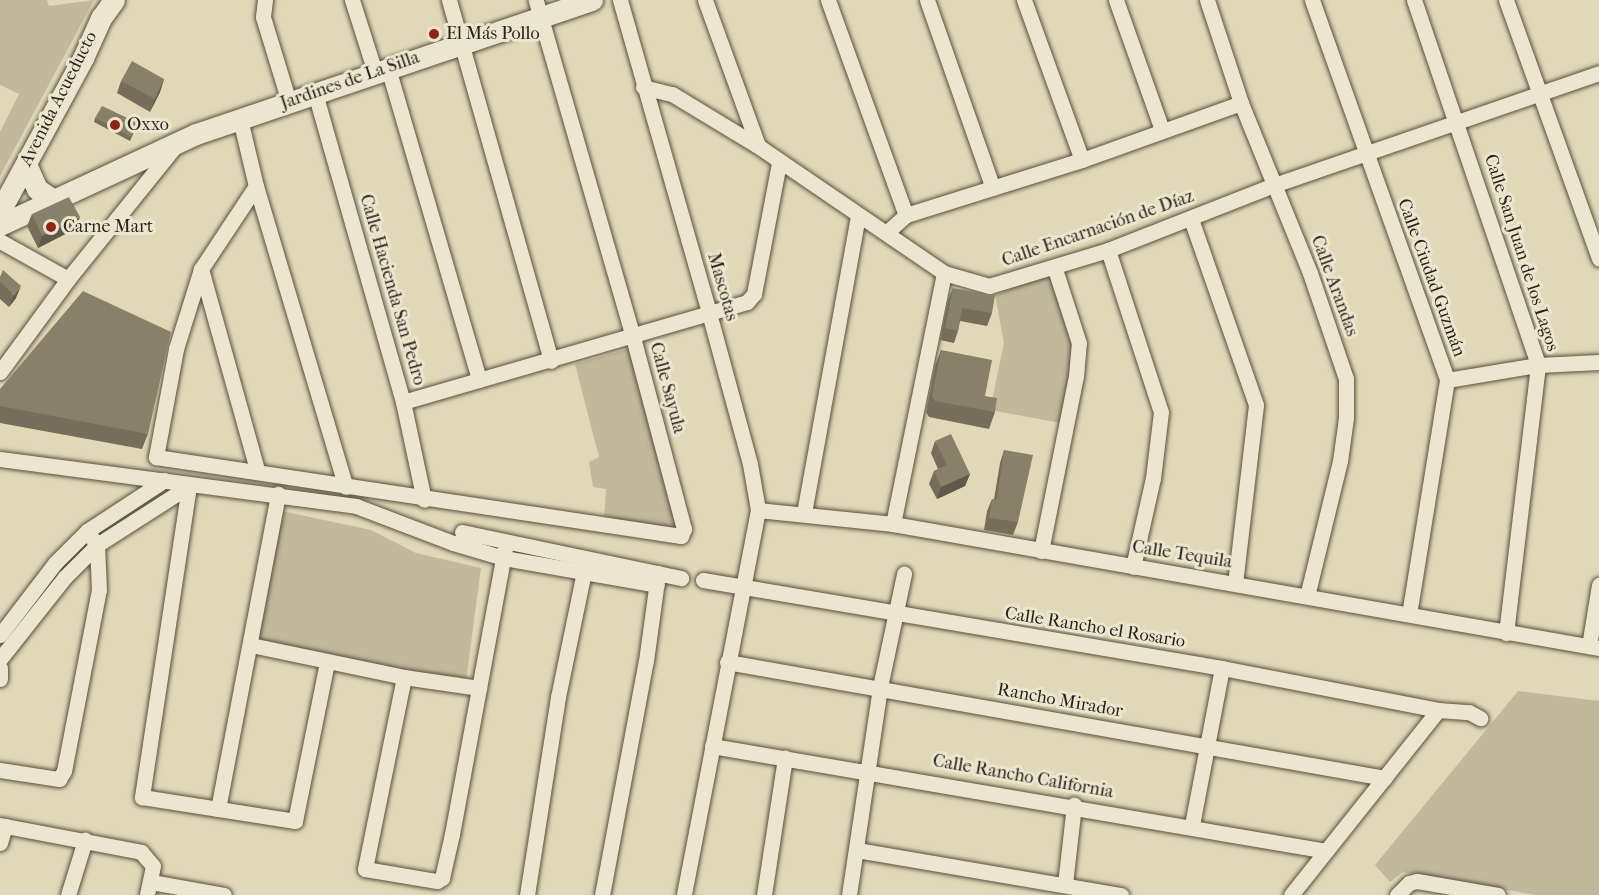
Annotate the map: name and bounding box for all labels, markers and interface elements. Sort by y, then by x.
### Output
place label: El Más Pollo [446,23,540,45]
marker: El Más Pollo [427,27,441,41]
street label: Avenida Acueducto [16,28,102,170]
street label: Jardines de La Silla [278,47,422,115]
place label: Oxxo [127,114,169,136]
marker: Oxxo [108,118,122,132]
street label: Calle San Juan de los Lagos [1479,152,1563,354]
street label: Calle Encarnación de Díaz [999,186,1197,272]
street label: Calle Hacienda San Pedro [354,192,430,388]
street label: Calle Ciudad Guzmán [1392,196,1470,360]
place label: Carne Mart [63,216,153,238]
marker: Carne Mart [44,220,58,234]
street label: Calle Arandas [1306,233,1362,339]
street label: Mascotas [702,250,742,324]
street label: Calle Sayula [644,340,690,436]
street label: Calle Tequila [1131,536,1233,574]
street label: Calle Rancho el Rosario [1003,603,1187,653]
street label: Rancho Mirador [996,679,1124,723]
street label: Calle Rancho California [931,750,1115,804]

